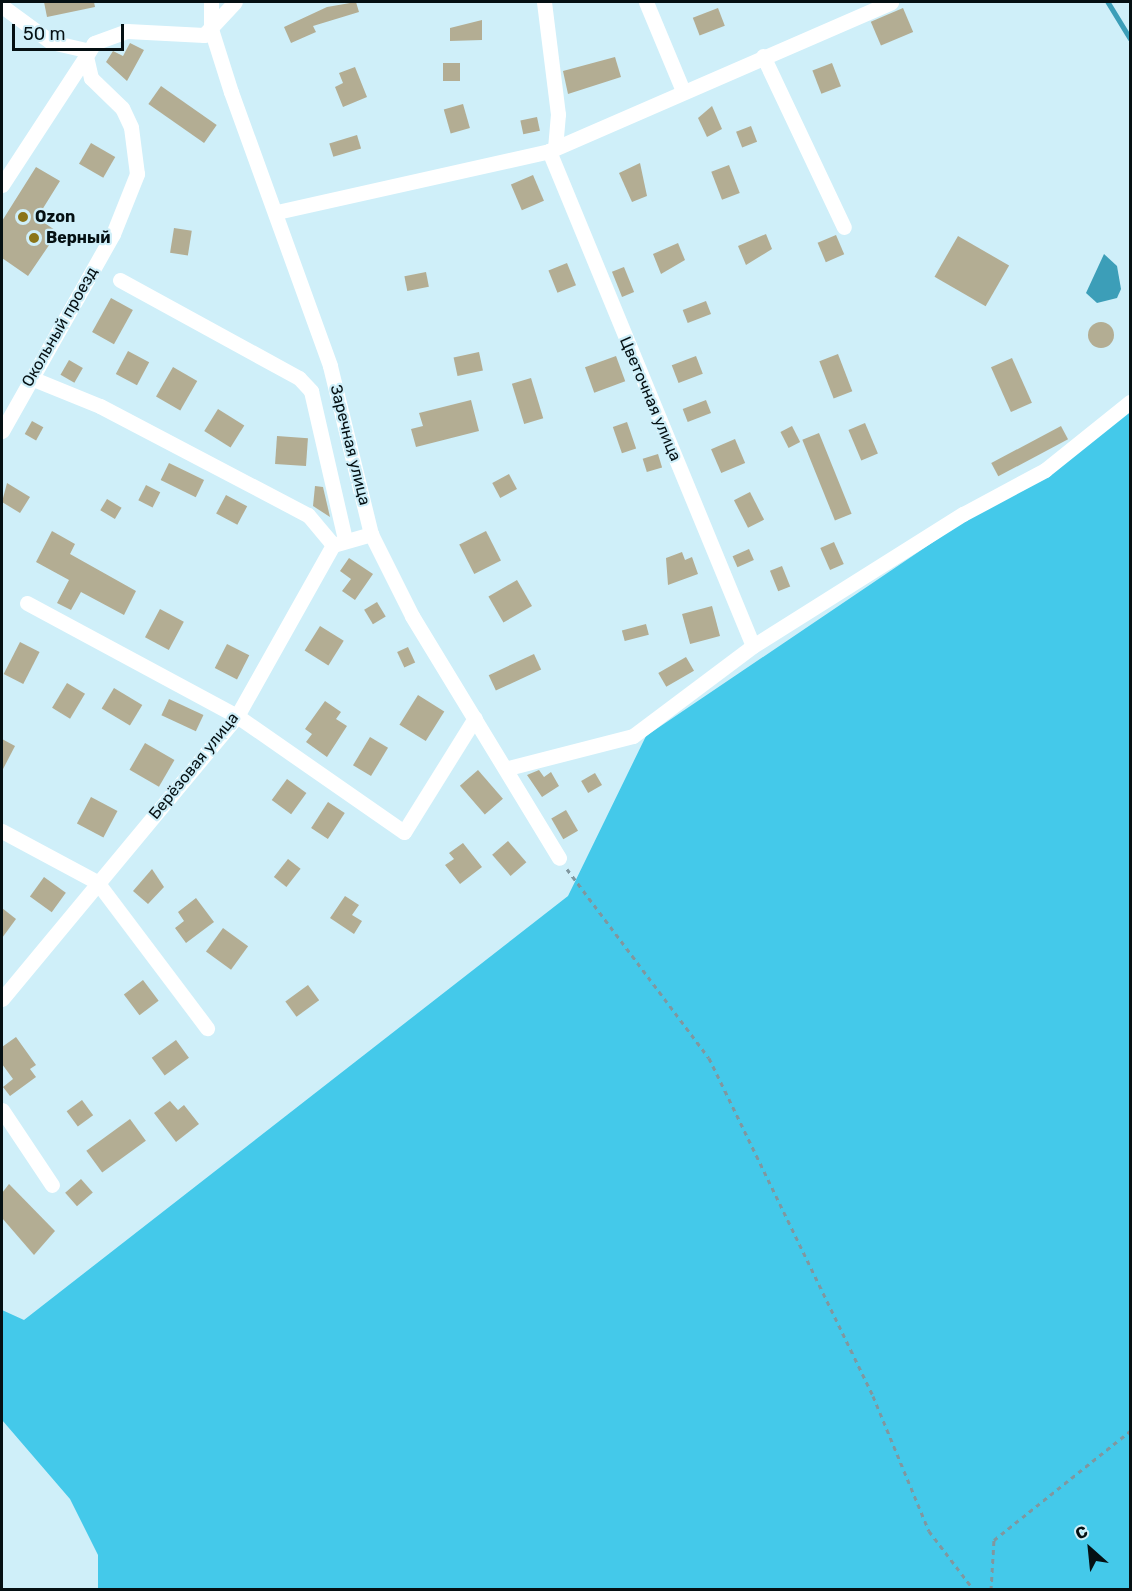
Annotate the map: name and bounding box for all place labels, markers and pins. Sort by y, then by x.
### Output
place label: Ozon [35,207,75,227]
marker: Ozon [16,210,30,224]
place label: Верный [46,228,110,248]
marker: Верный [27,231,41,245]

